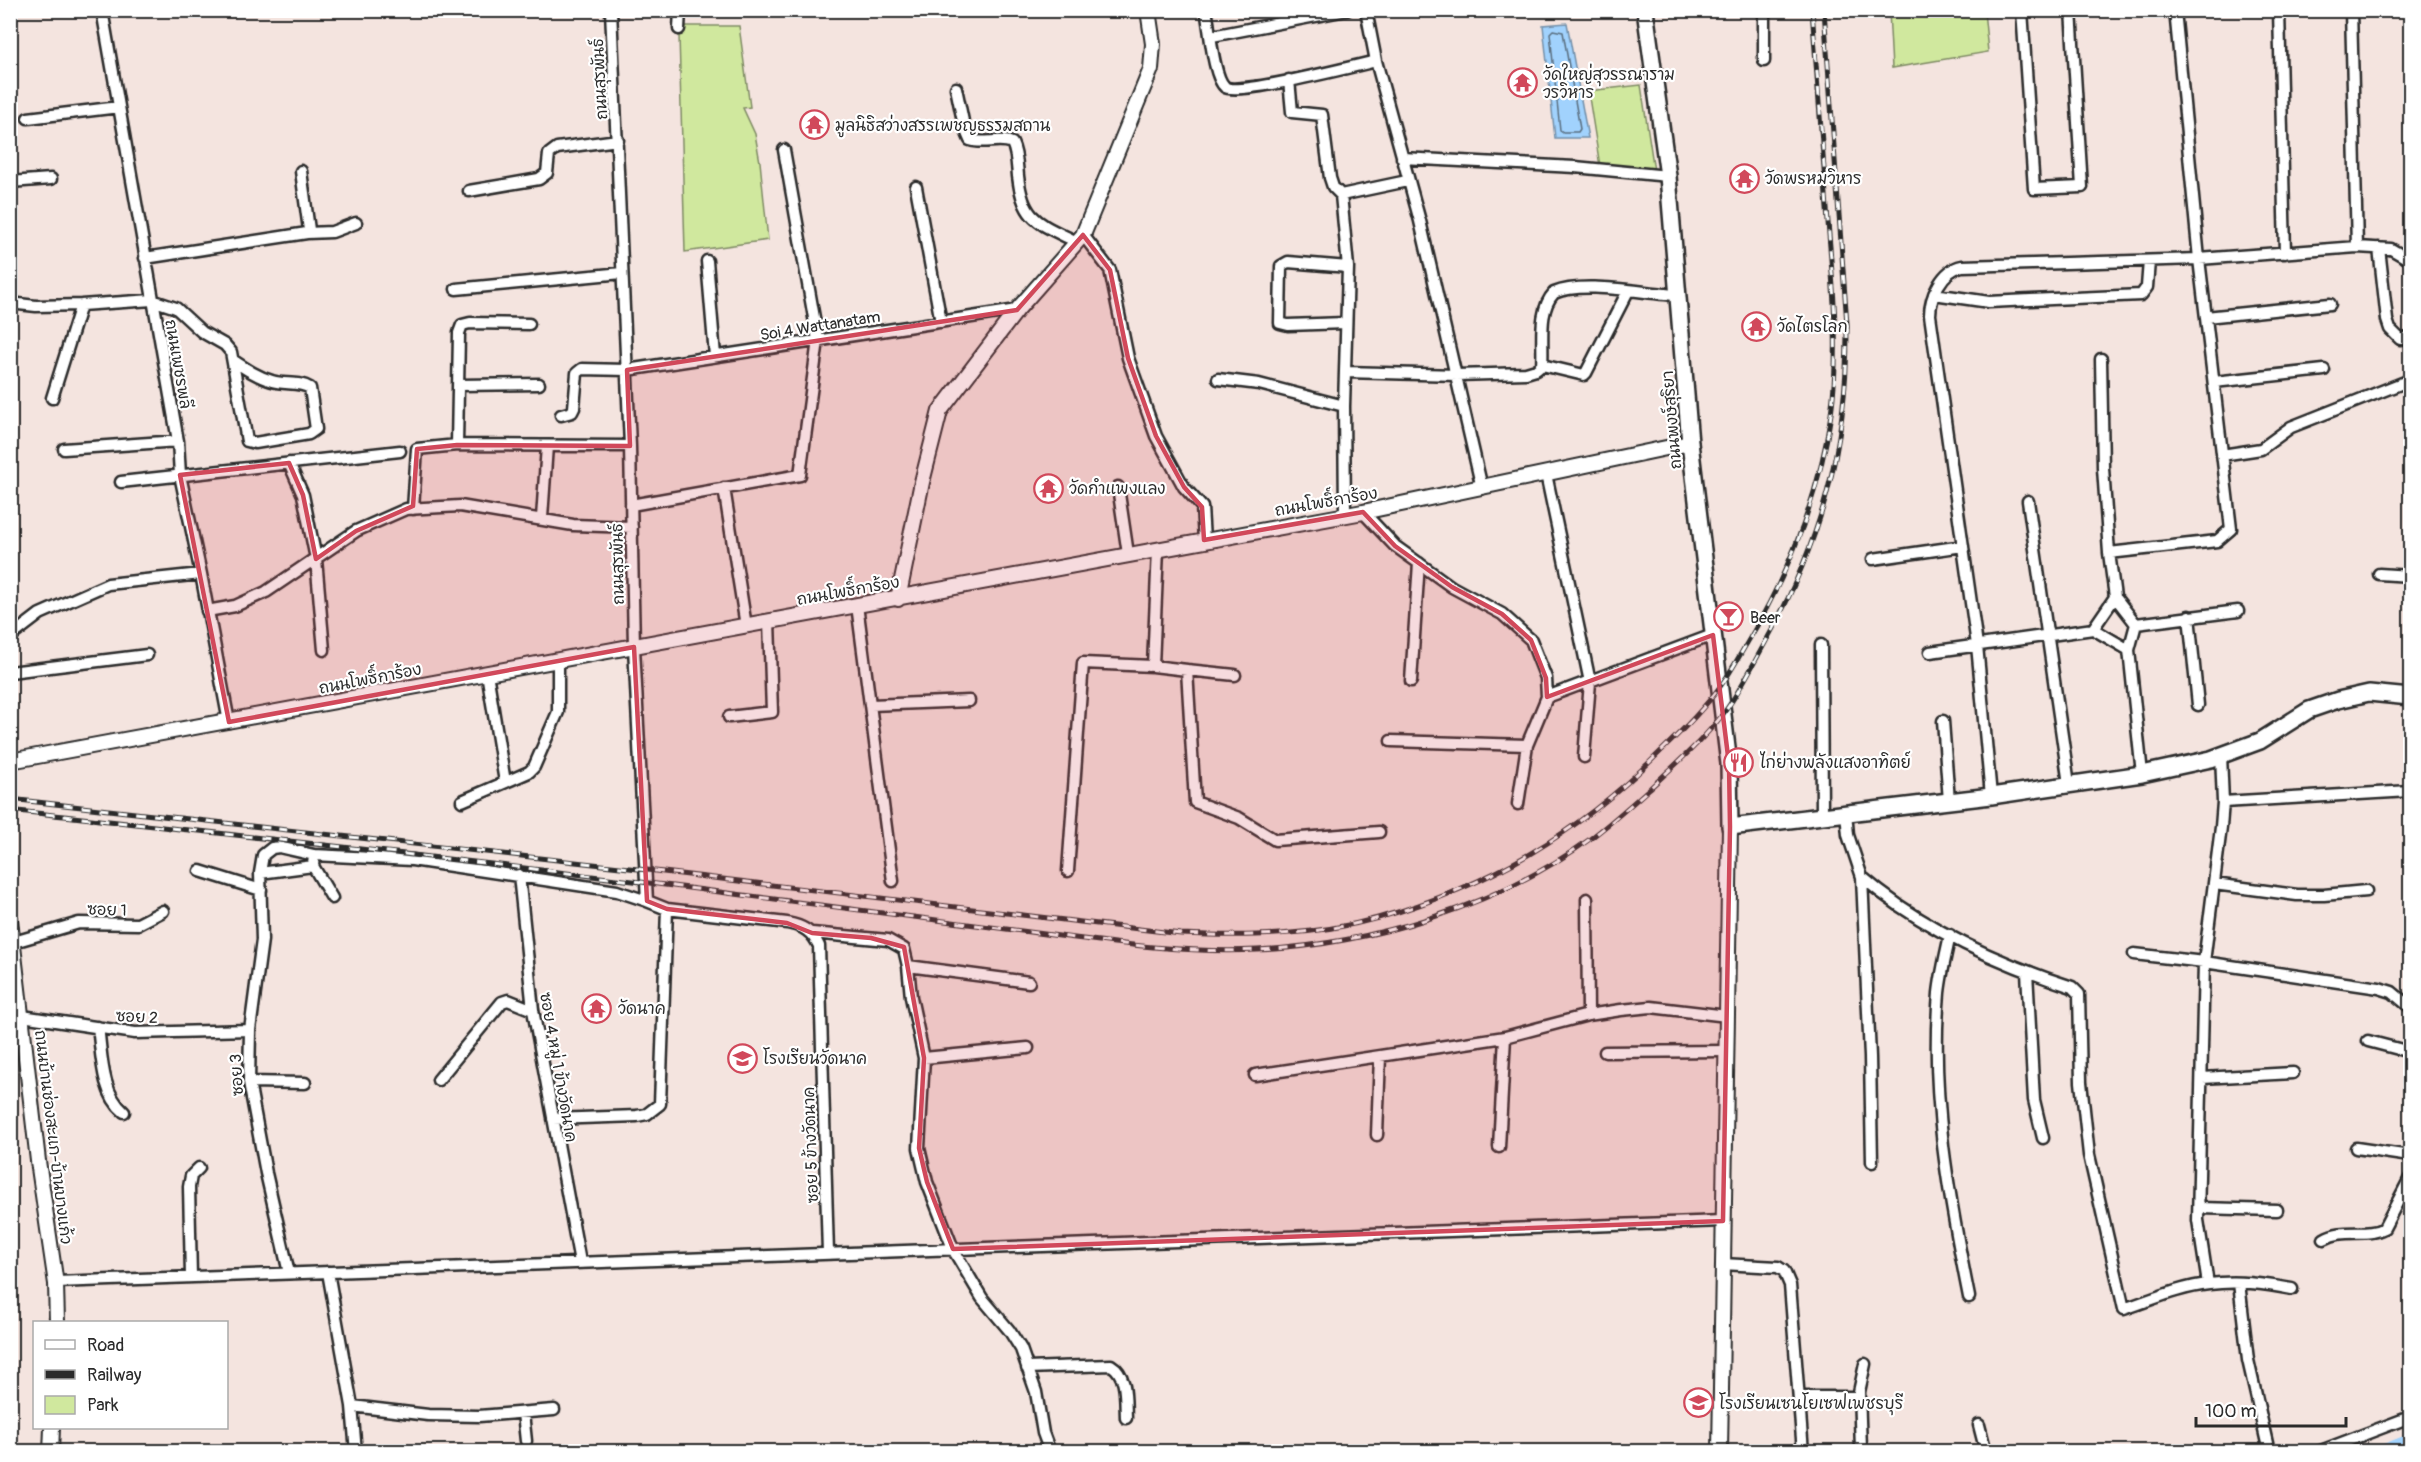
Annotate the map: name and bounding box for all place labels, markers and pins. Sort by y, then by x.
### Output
place label: วัดใหญ่สุวรรณาราม วรวิหาร [1543,63,1675,103]
temple icon: วัดใหญ่สุวรรณาราม วรวิหาร [1506,67,1538,99]
temple icon: มูลนิธิสว่างสรรเพชญธรรมสถาน [798,109,830,141]
place label: มูลนิธิสว่างสรรเพชญธรรมสถาน [835,114,1051,138]
temple icon: วัดพรหมวิหาร [1728,162,1760,194]
place label: วัดพรหมวิหาร [1765,168,1862,189]
temple icon: วัดไตรโลก [1740,310,1772,342]
place label: วัดไตรโลก [1777,315,1848,337]
temple icon: วัดกำแพงแลง [1032,472,1064,504]
place label: วัดกำแพงแลง [1069,478,1165,499]
bar icon: Beer [1713,601,1745,633]
place label: Beer [1750,608,1781,628]
restaurant icon: ไก่ย่างพลังแสงอาทิตย์ [1723,746,1755,778]
place label: ไก่ย่างพลังแสงอาทิตย์ [1759,751,1911,773]
temple icon: วัดนาค [581,992,613,1024]
place label: วัดนาค [618,998,666,1019]
school or university icon: โรงเรียนวัดนาค [726,1042,758,1074]
place label: โรงเรียนวัดนาค [763,1047,867,1069]
school or university icon: โรงเรียนเซนโยเซฟเพชรบุรี [1682,1387,1714,1419]
place label: โรงเรียนเซนโยเซฟเพชรบุรี [1719,1392,1904,1416]

